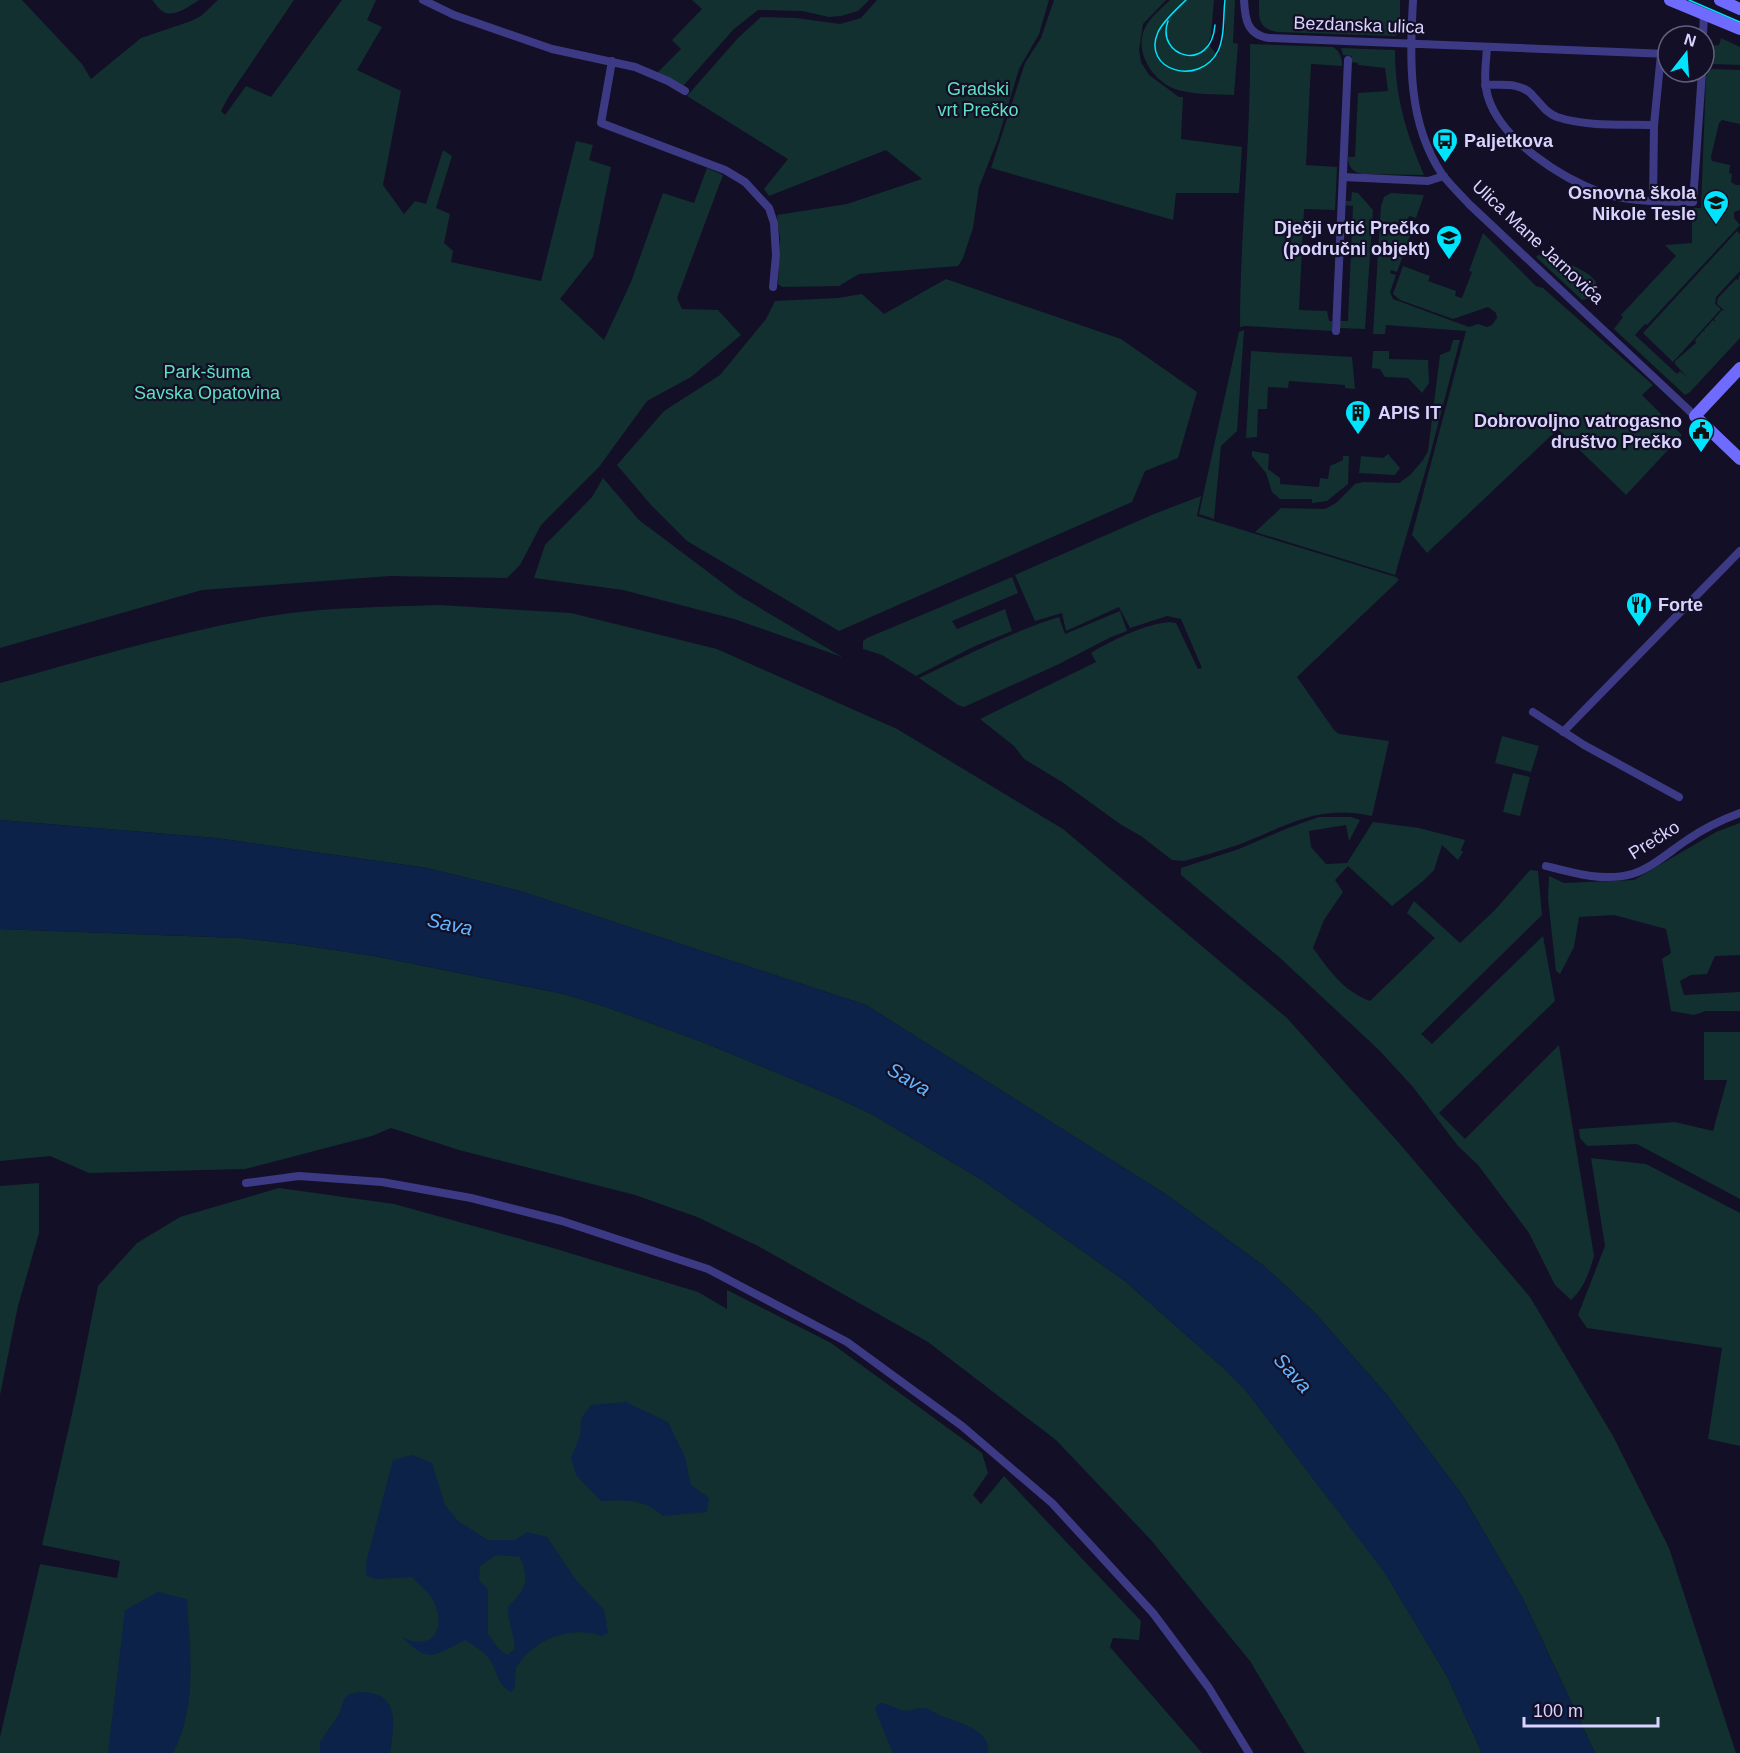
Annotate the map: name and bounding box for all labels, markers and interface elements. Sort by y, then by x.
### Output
street label: Bezdanska ulica [1293,13,1426,37]
north arrow [1656,24,1716,84]
text: N [1682,30,1698,50]
park label: Gradski vrt Prečko [937,79,1019,120]
bus stop icon: Paljetkova [1430,126,1460,164]
place label: Paljetkova [1464,131,1554,151]
street label: Ulica Mane Jarnovića [1468,176,1608,309]
place label: Osnovna škola Nikole Tesle [1568,183,1697,224]
school or university icon: Osnovna škola Nikole Tesle [1701,188,1731,226]
place label: Dječji vrtić Prečko (područni objekt) [1274,218,1430,259]
school or university icon: Dječji vrtić Prečko (područni objekt) [1434,223,1464,261]
park label: Park-šuma Savska Opatovina [134,362,281,403]
building icon: APIS IT [1343,398,1373,436]
place label: APIS IT [1378,403,1441,423]
place label: Dobrovoljno vatrogasno društvo Prečko [1474,411,1682,452]
public building icon: Dobrovoljno vatrogasno društvo Prečko [1686,416,1716,454]
restaurant icon: Forte [1624,590,1654,628]
place label: Forte [1658,595,1703,615]
street label: Prečko [1625,817,1683,863]
water label: Sava [425,909,475,939]
water label: Sava [884,1058,934,1100]
water label: Sava [1270,1349,1316,1397]
scale bar [1524,1690,1658,1728]
text: 100 m [1533,1701,1583,1721]

